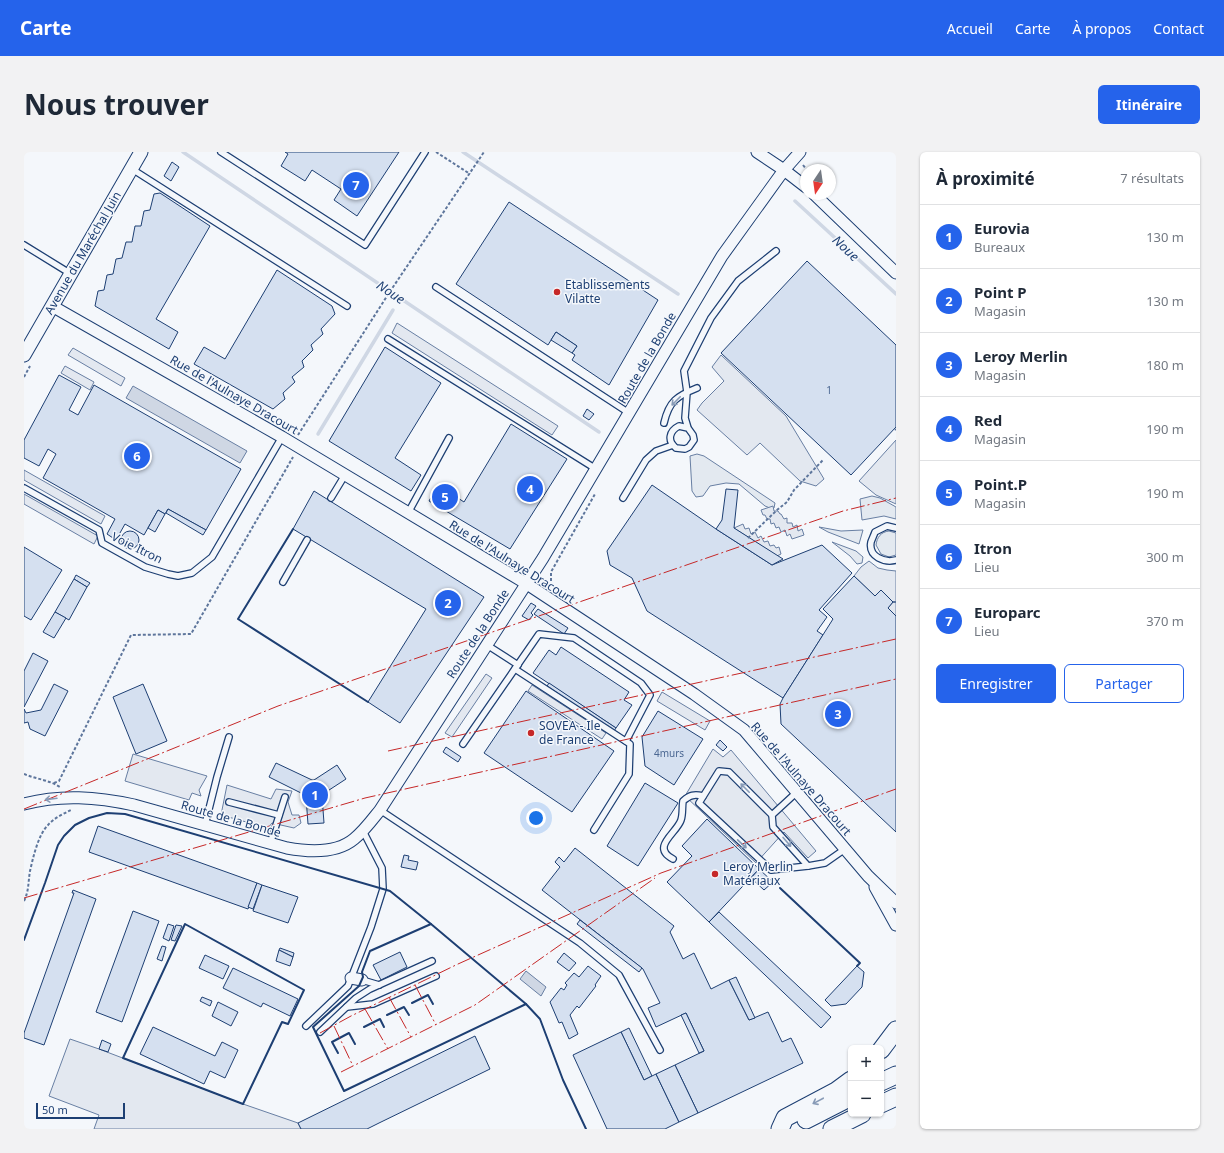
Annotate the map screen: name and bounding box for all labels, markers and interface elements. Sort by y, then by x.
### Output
text: Carte [20,15,72,41]
text: Accueil [947,19,993,38]
text: Carte [1015,19,1050,38]
text: À propos [1072,19,1131,38]
text: Contact [1153,19,1204,38]
text: Nous trouver [24,85,209,123]
button: Itinéraire [1098,85,1200,124]
north arrow [800,164,836,200]
text: À proximité [936,167,1035,190]
text: 7 résultats [1120,169,1184,187]
pin: 7 [343,170,369,200]
street label: Avenue du Maréchal Juin [40,188,125,317]
text: Eurovia [974,218,1030,238]
text: 1 [945,228,953,246]
text: 130 m [1146,228,1184,246]
water label: Noue [829,231,864,265]
text: Bureaux [974,238,1025,256]
water label: Noue [373,276,409,308]
place label: Etablissements Vilatte [565,276,650,307]
text: Point P [974,282,1027,302]
marker: Etablissements Vilatte [552,287,562,297]
text: 2 [945,292,953,310]
text: 130 m [1146,292,1184,310]
text: Magasin [974,302,1026,320]
street label: Route de la Bonde [613,309,680,407]
text: Leroy Merlin [974,346,1068,366]
street label: Rue de l'Aulnaye Dracourt [167,351,302,439]
text: 3 [945,356,953,374]
text: 180 m [1146,356,1184,374]
text: Magasin [974,366,1026,384]
house number: 1 [826,383,832,397]
one-way arrow [671,395,681,405]
text: Red [974,410,1002,430]
text: 4 [945,420,953,438]
text: 190 m [1146,420,1184,438]
text: Magasin [974,430,1026,448]
pin: 6 [124,441,150,471]
pin: 4 [517,474,543,504]
text: Point.P [974,474,1027,494]
pin: 5 [432,482,458,512]
text: 5 [945,484,953,502]
text: 190 m [1146,484,1184,502]
text: Magasin [974,494,1026,512]
street label: Rue de l'Aulnaye Dracourt [446,516,579,608]
street label: Voie Itron [109,528,166,567]
text: Itron [974,538,1012,558]
text: 6 [945,548,953,566]
text: 300 m [1146,548,1184,566]
text: Lieu [974,558,1000,576]
street label: Route de la Bonde [442,586,513,682]
pin: 2 [435,588,461,618]
text: Europarc [974,602,1041,622]
text: 7 [945,612,953,630]
text: 370 m [1146,612,1184,630]
text: Lieu [974,622,1000,640]
button: Enregistrer [936,664,1056,703]
button: Partager [1064,664,1184,703]
pin: 3 [825,699,851,729]
place label: SOVEA - Ile de France [539,717,601,748]
street label: Rue de l'Aulnaye Dracourt [747,718,856,840]
marker: SOVEA - Ile de France [526,728,536,738]
house number: 4murs [654,746,684,760]
pin: 1 [302,780,328,810]
one-way arrow [740,783,750,793]
one-way arrow [45,795,58,802]
street label: Route de la Bonde [179,796,283,841]
your location [526,808,546,828]
one-way arrow [783,837,792,848]
one-way arrow [737,839,747,848]
place label: Leroy Merlin Matériaux [723,858,793,889]
marker: Leroy Merlin Matériaux [710,869,720,879]
map controls [848,1045,884,1117]
button: + [848,1045,884,1081]
button: − [848,1081,884,1117]
one-way arrow [812,1097,824,1105]
scale bar [36,1101,125,1120]
text: 50 m [42,1102,68,1117]

